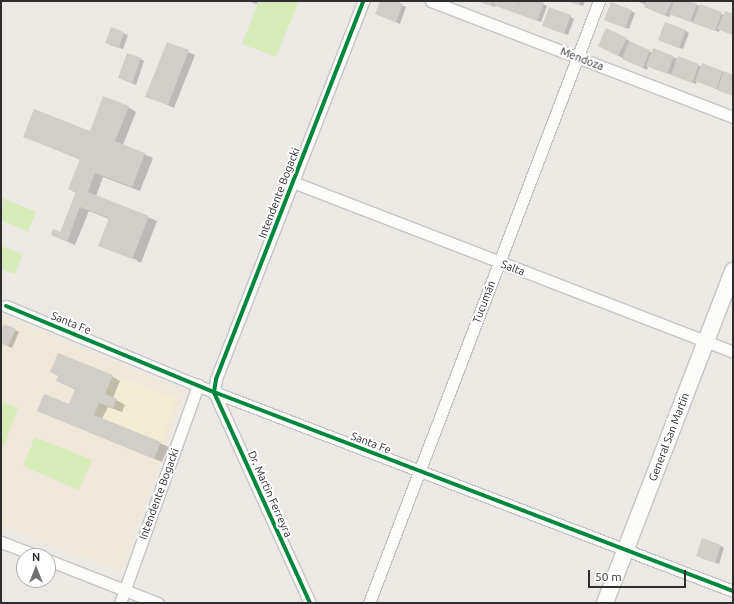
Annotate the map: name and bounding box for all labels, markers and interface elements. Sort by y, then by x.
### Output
street label: Mendoza [558,45,606,73]
street label: Intendente Bogacki [256,146,302,240]
street label: Salta [499,257,527,279]
street label: Tucumán [470,279,498,325]
street label: Santa Fe [49,309,93,337]
street label: General San Martín [646,391,692,483]
street label: Santa Fe [349,429,393,457]
street label: Intendente Bogacki [136,447,182,541]
street label: Dr. Martin Ferreyra [245,449,295,539]
north arrow [16,548,56,588]
text: N [32,551,40,563]
scale bar [590,562,688,588]
text: 50 m [595,570,622,583]

